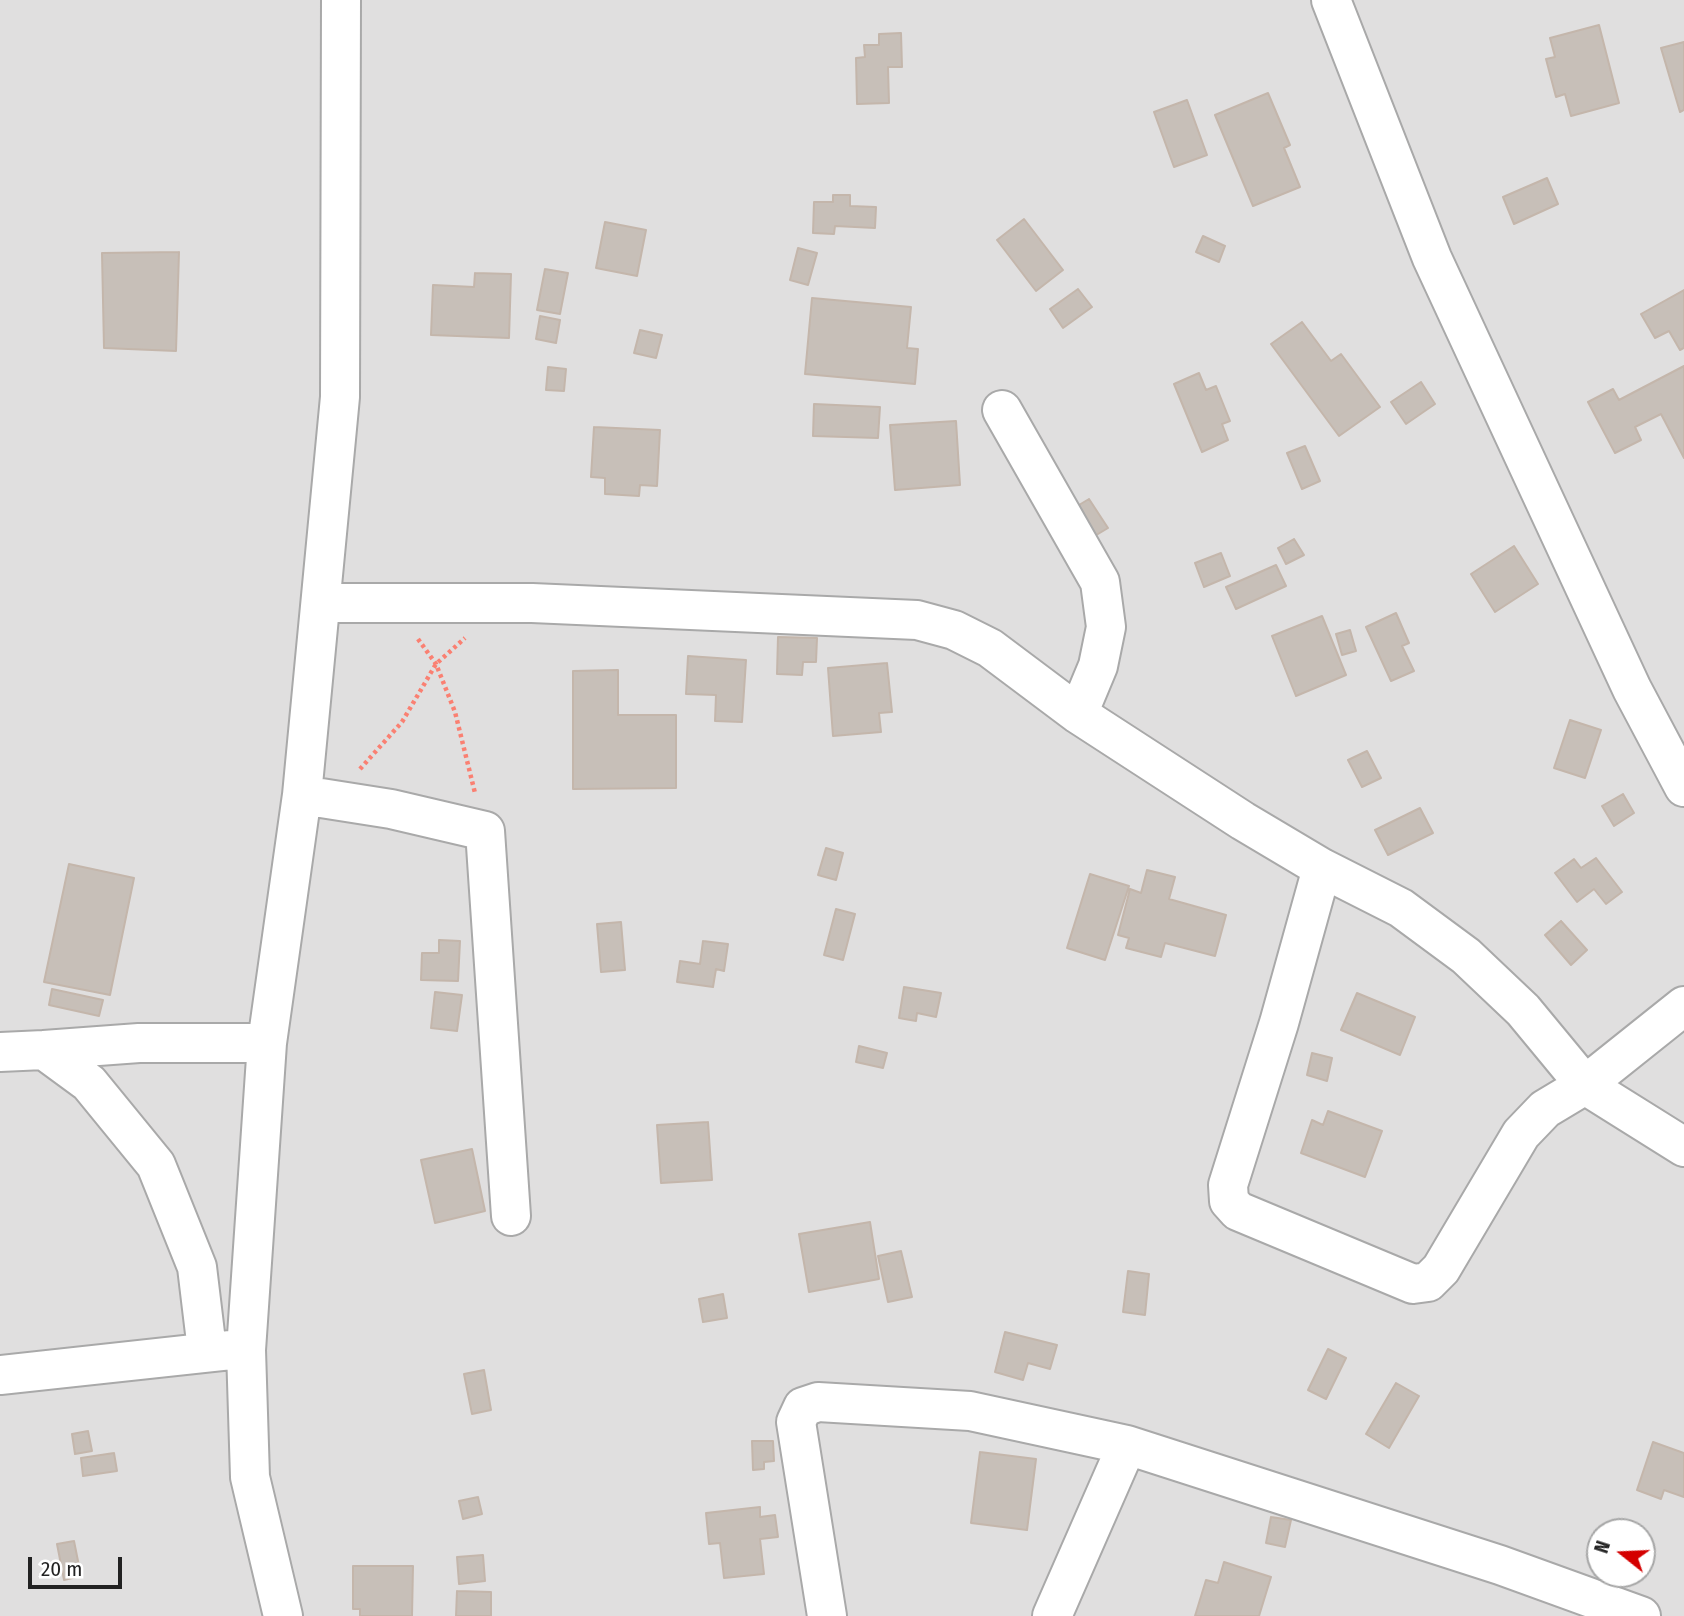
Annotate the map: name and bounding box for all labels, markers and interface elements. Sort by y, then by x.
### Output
north arrow [1586,1518,1656,1588]
text: N [1590,1538,1615,1556]
scale bar [32,1542,126,1586]
text: 20 m [41,1556,82,1582]

